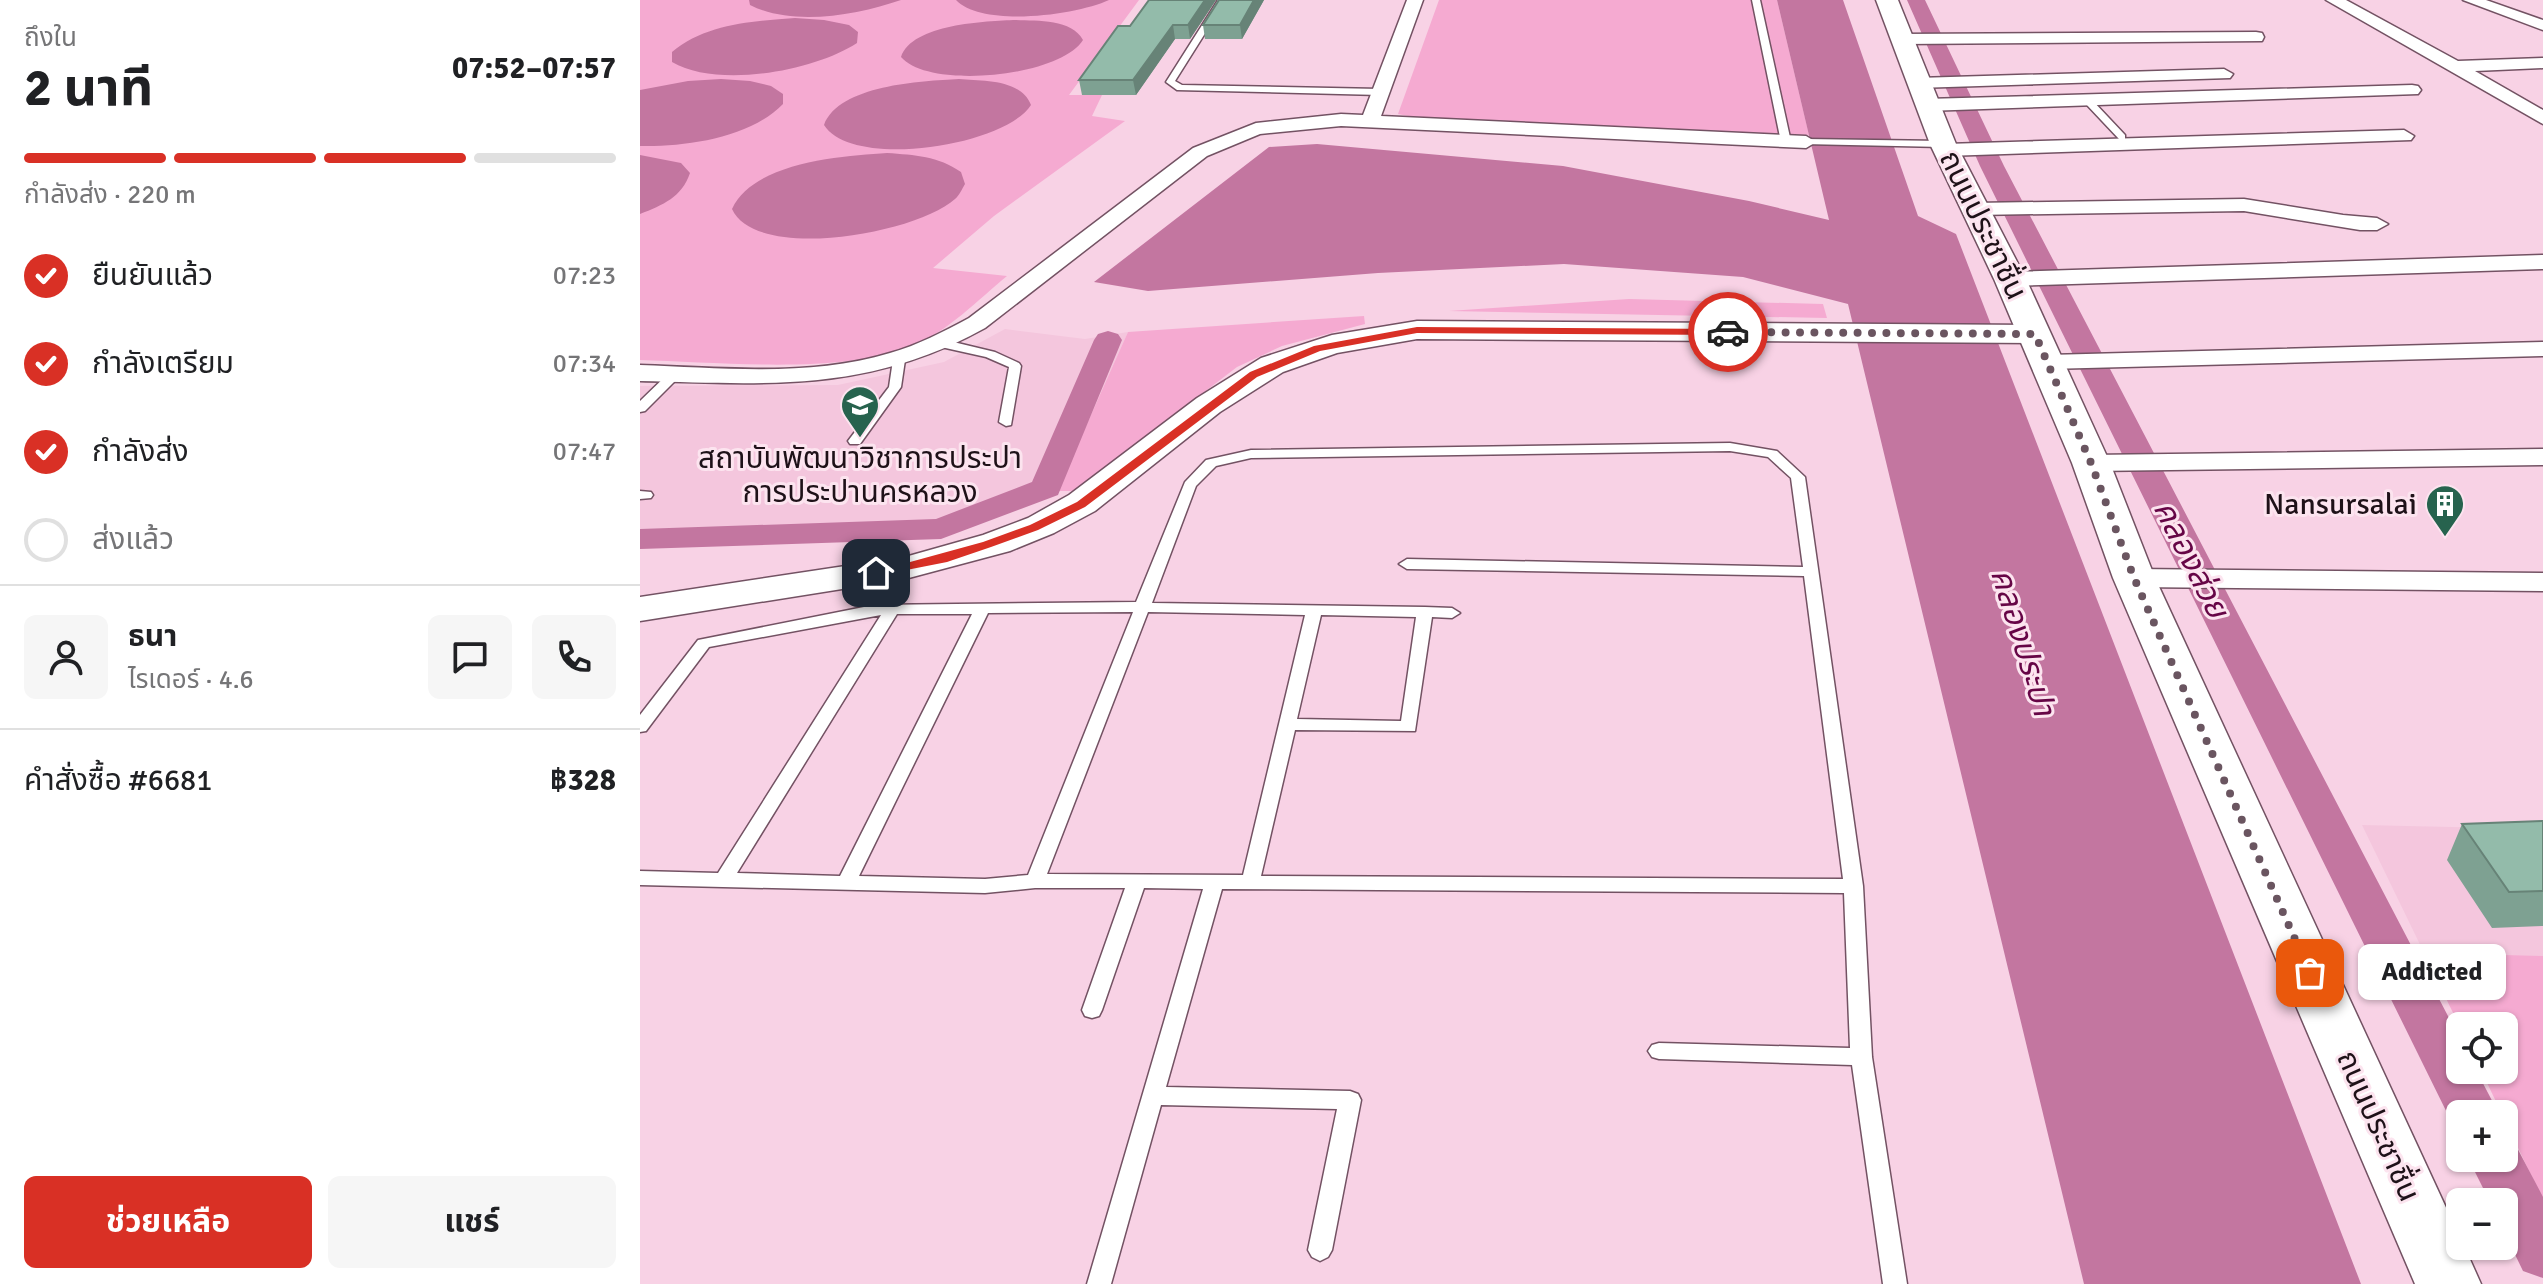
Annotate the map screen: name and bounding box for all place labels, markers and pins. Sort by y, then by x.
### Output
school or university icon: สถาบันพัฒนาวิชาการประปา การประปานครหลวง [839,384,881,439]
place label: สถาบันพัฒนาวิชาการประปา การประปานครหลวง [698,440,1022,511]
building icon: Nansursalai [2424,483,2466,538]
place label: Nansursalai [2264,486,2417,523]
pin [842,539,910,607]
pin [2276,939,2344,1007]
callout: Addicted [2358,945,2506,1001]

